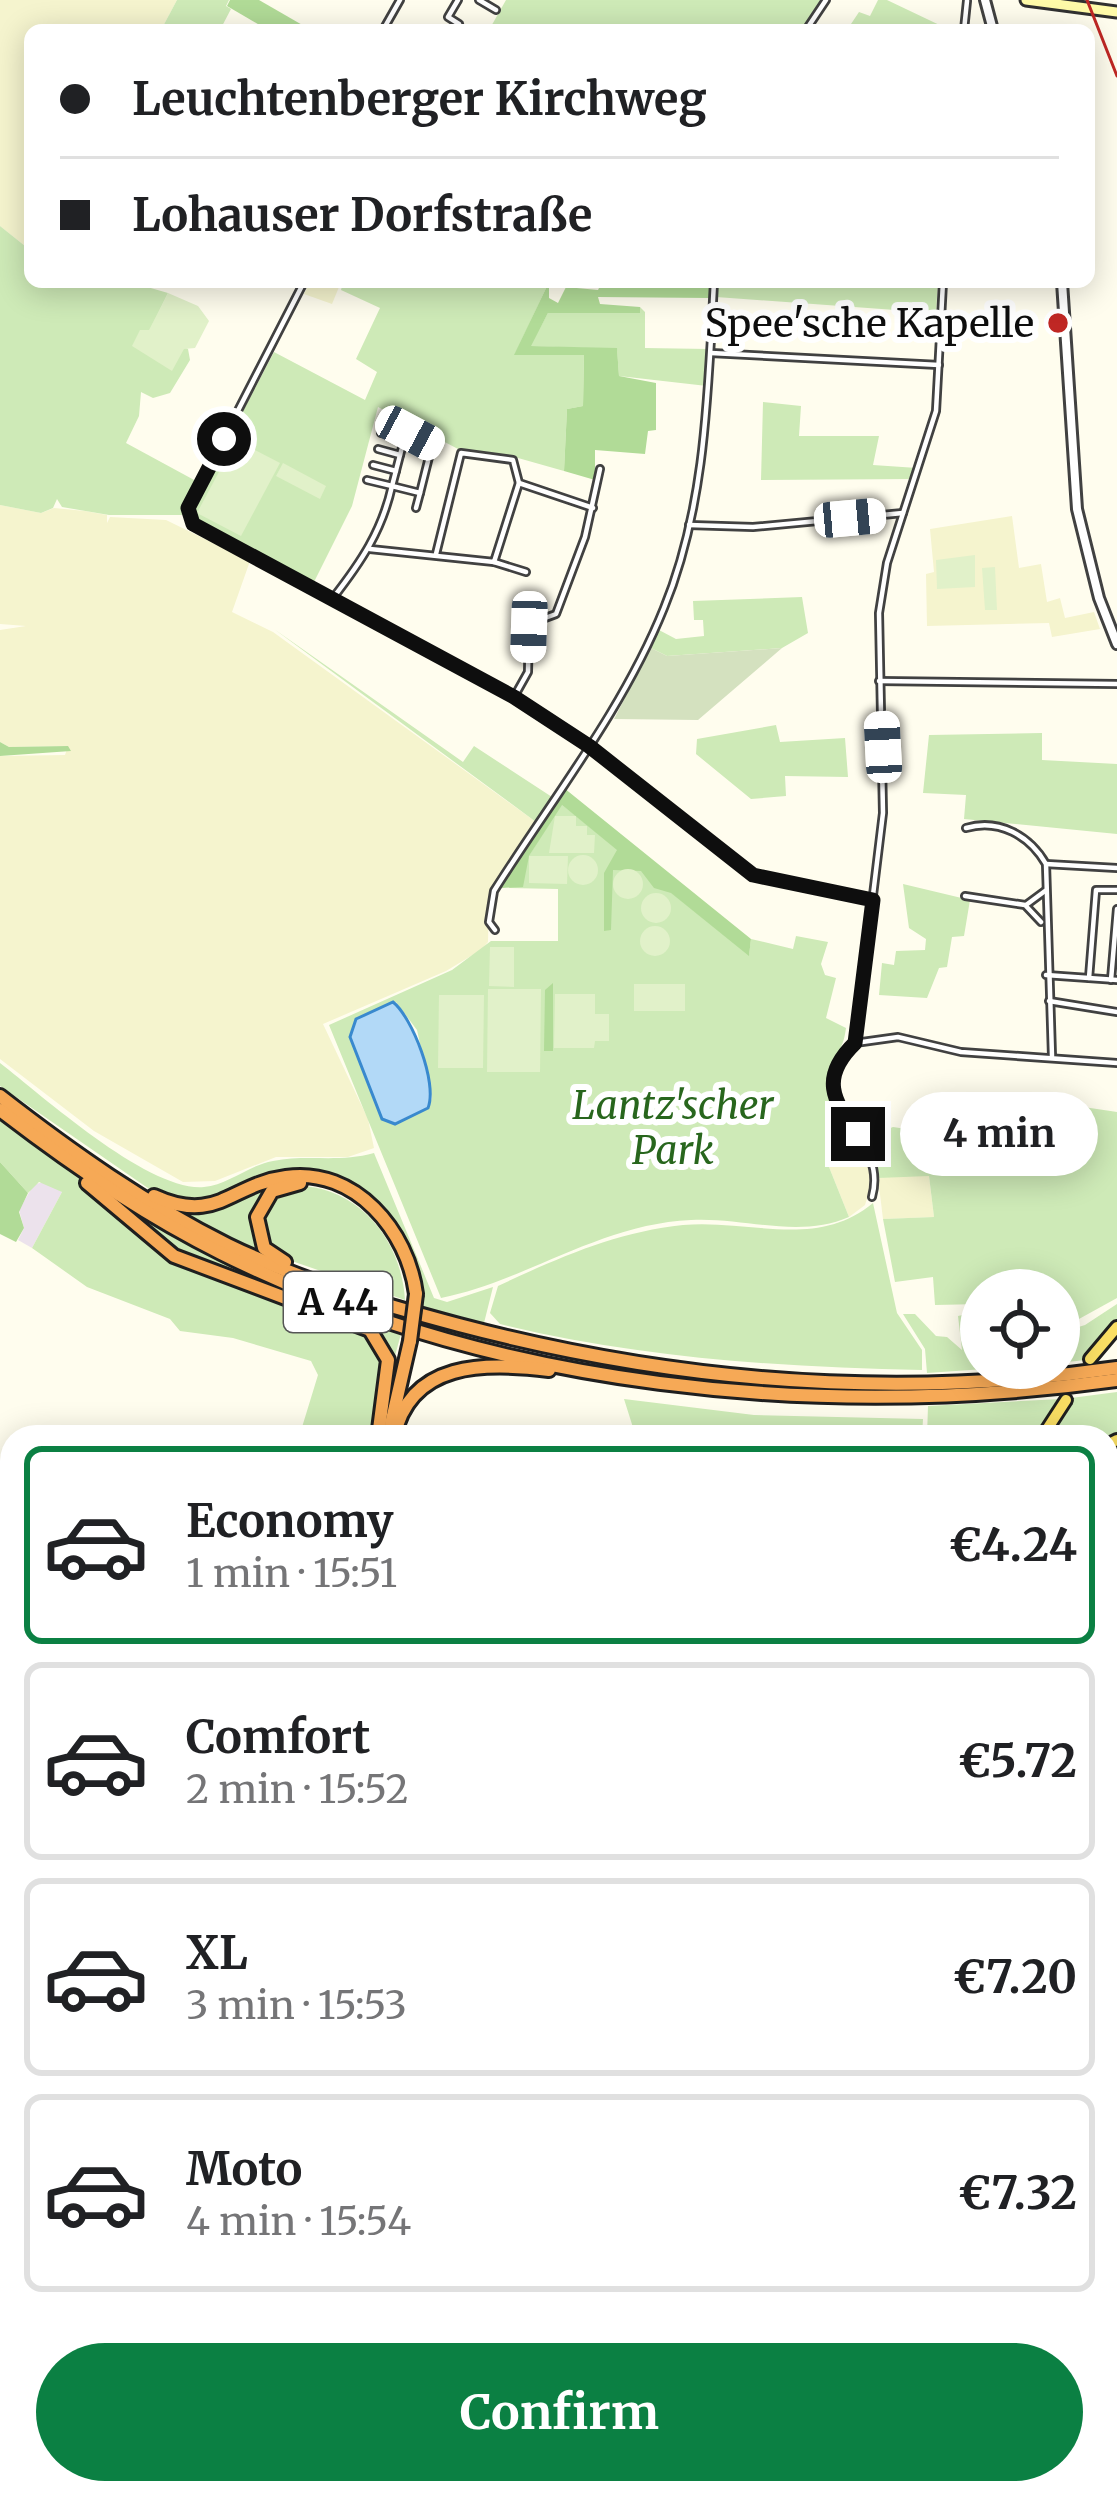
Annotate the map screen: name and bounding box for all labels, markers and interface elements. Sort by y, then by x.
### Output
text: Leuchtenberger Kirchweg [132,71,707,127]
text: Lohauser Dorfstraße [132,187,592,243]
place label: Spee'sche Kapelle [704,299,1034,348]
marker: Spee'sche Kapelle [1045,310,1071,336]
car [370,400,450,466]
route start [197,412,251,466]
car [813,497,887,539]
car [510,590,548,664]
car [863,710,903,784]
park label: Lantz'scher Park [572,1081,775,1175]
callout: 4 min [900,1092,1098,1176]
route end [831,1107,885,1161]
text: 4 min [943,1109,1055,1158]
map controls [960,1269,1080,1389]
button: locate [960,1269,1080,1389]
road number: A 44 [284,1272,392,1332]
icon: car [42,1491,150,1599]
text: Economy [186,1493,394,1549]
text: €4.24 [948,1517,1077,1573]
text: 1 min · 15:51 [186,1549,397,1598]
icon: car [42,1707,150,1815]
text: Comfort [186,1709,370,1765]
text: €5.72 [958,1733,1077,1789]
text: 2 min · 15:52 [186,1765,409,1814]
icon: car [42,1923,150,2031]
text: XL [186,1925,248,1981]
text: €7.20 [953,1949,1077,2005]
text: 3 min · 15:53 [186,1981,407,2030]
icon: car [42,2139,150,2247]
text: Moto [186,2141,302,2197]
text: €7.32 [958,2165,1077,2221]
text: 4 min · 15:54 [186,2197,411,2246]
button: Confirm [36,2343,1083,2481]

